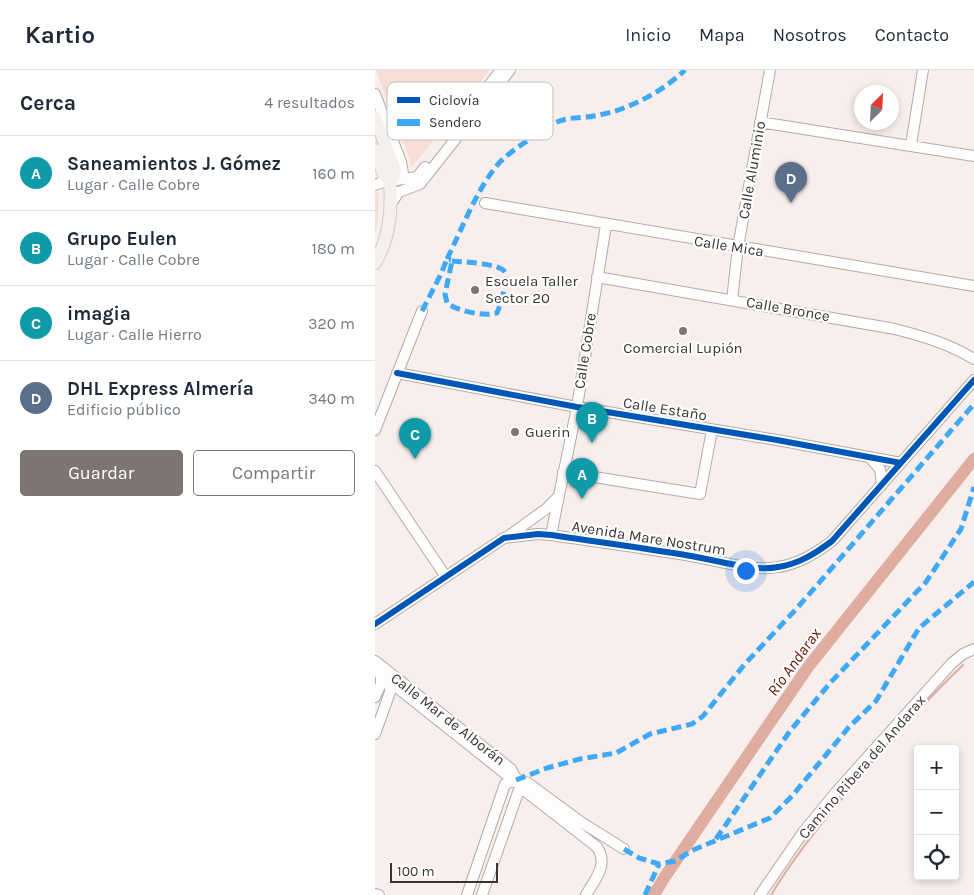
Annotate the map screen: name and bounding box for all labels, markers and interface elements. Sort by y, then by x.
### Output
text: Kartio [25,21,95,49]
text: Inicio [625,24,671,46]
text: Mapa [699,24,745,46]
text: Nosotros [773,24,847,46]
text: Contacto [875,24,949,46]
legend [387,82,553,140]
north arrow [854,85,899,130]
text: Cerca [20,91,76,115]
text: Ciclovía [429,92,479,109]
text: 4 resultados [264,93,355,112]
text: Sendero [429,114,481,131]
street label: Calle Aluminio [735,120,769,220]
text: Saneamientos J. Gómez [67,153,281,175]
pin: D [775,162,807,203]
text: A [31,164,41,183]
text: 160 m [312,164,355,183]
text: Lugar · Calle Cobre [67,175,200,194]
text: Grupo Eulen [67,228,177,250]
street label: Calle Mica [693,232,765,260]
text: B [31,239,41,258]
text: 180 m [312,239,355,258]
text: Lugar · Calle Cobre [67,250,200,269]
place label: Escuela Taller Sector 20 [485,272,578,307]
marker: Escuela Taller Sector 20 [469,284,481,296]
street label: Calle Bronce [745,293,831,325]
text: imagia [67,303,131,325]
street label: Calle Cobre [570,312,600,390]
text: C [31,314,41,333]
text: 320 m [308,314,355,333]
text: Lugar · Calle Hierro [67,325,202,344]
marker: Comercial Lupión [677,325,689,337]
place label: Comercial Lupión [623,339,743,357]
text: DHL Express Almería [67,378,254,400]
text: D [31,389,41,408]
text: 340 m [308,389,355,408]
street label: Calle Estaño [622,393,708,425]
text: Edificio público [67,400,181,419]
pin: B [576,402,608,443]
pin: C [399,418,431,459]
place label: Guerin [525,423,570,441]
marker: Guerin [509,426,521,438]
button: Guardar [20,450,183,496]
button: Compartir [193,450,355,496]
pin: A [566,458,598,499]
street label: Avenida Mare Nostrum [571,517,727,559]
your location [733,558,759,584]
water label: Río Andarax [763,624,825,700]
street label: Calle Mar de Alborán [387,669,509,769]
street label: Camino Ribera del Andarax [795,691,930,843]
map controls [914,745,959,880]
button: + [914,745,959,790]
button: − [914,790,959,835]
button: locate [914,835,959,880]
scale bar [390,860,497,883]
text: 100 m [397,863,435,880]

